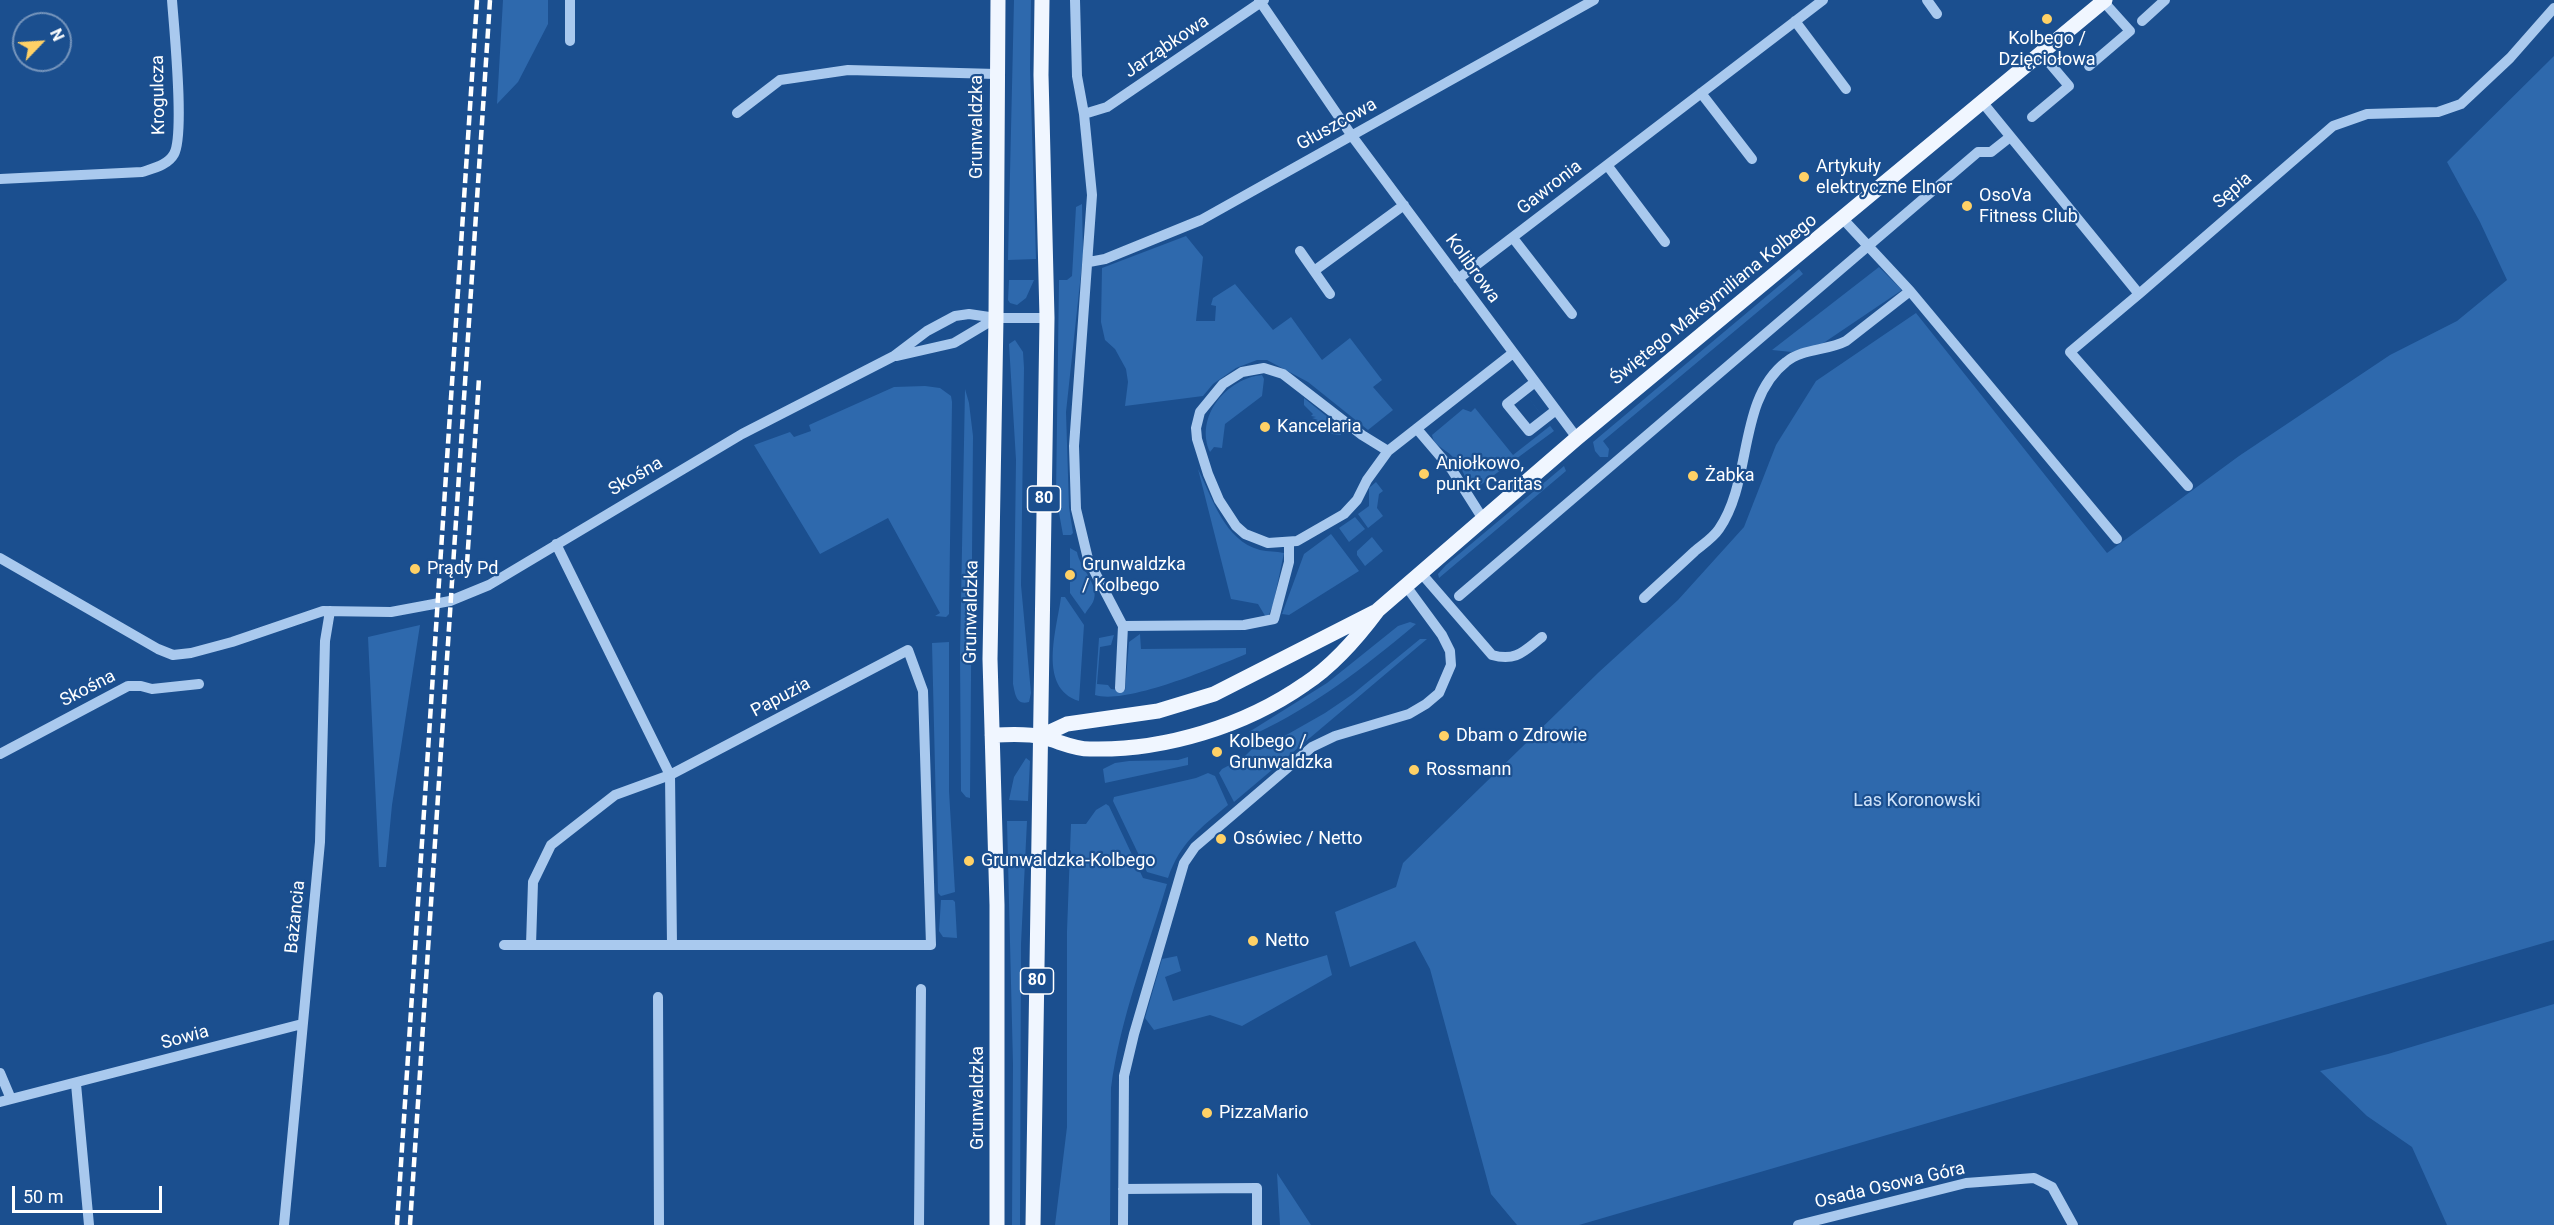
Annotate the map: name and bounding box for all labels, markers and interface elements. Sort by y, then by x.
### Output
street label: Jarząbkowa [1121,11,1213,83]
north arrow [12,12,72,72]
marker: Kolbego / Dzięciołowa [2040,12,2054,26]
text: N [46,26,68,44]
place label: Kolbego / Dzięciołowa [1998,28,2096,70]
street label: Krogulcza [148,55,170,135]
street label: Grunwaldzka [966,75,988,179]
street label: Głuszcowa [1293,94,1381,156]
street label: Gawronia [1513,156,1587,220]
place label: Artykuły elektryczne Elnor [1816,156,1952,198]
street label: Sępia [2209,168,2257,214]
marker: Artykuły elektryczne Elnor [1797,170,1811,184]
place label: OsoVa Fitness Club [1979,185,2078,228]
marker: OsoVa Fitness Club [1960,199,1974,213]
street label: Świętego Maksymiliana Kolbego [1606,210,1822,390]
street label: Kolibrowa [1440,230,1504,308]
place label: Kancelaria [1277,416,1361,438]
marker: Kancelaria [1258,420,1272,434]
street label: Skośna [605,453,667,501]
place label: Aniołkowo, punkt Caritas [1436,453,1542,496]
place label: Żabka [1705,465,1755,487]
marker: Aniołkowo, punkt Caritas [1417,467,1431,481]
marker: Żabka [1686,469,1700,483]
road number: 80 [1028,486,1060,512]
place label: Grunwaldzka / Kolbego [1082,554,1186,596]
place label: Prądy Pd [427,558,498,580]
street label: Grunwaldzka [960,560,984,664]
marker: Prądy Pd [408,562,422,576]
marker: Grunwaldzka / Kolbego [1063,568,1077,582]
street label: Skośna [57,666,119,712]
street label: Papuzia [748,673,814,723]
place label: Dbam o Zdrowie [1456,725,1587,747]
marker: Dbam o Zdrowie [1437,729,1451,743]
place label: Kolbego / Grunwaldzka [1229,731,1333,774]
marker: Kolbego / Grunwaldzka [1210,745,1224,759]
place label: Rossmann [1426,759,1511,781]
marker: Rossmann [1407,763,1421,777]
park label: Las Koronowski [1853,790,1981,812]
place label: Osówiec / Netto [1233,828,1362,850]
marker: Osówiec / Netto [1214,832,1228,846]
place label: Grunwaldzka-Kolbego [981,850,1156,872]
marker: Grunwaldzka-Kolbego [962,854,976,868]
street label: Bażancia [281,879,311,955]
place label: Netto [1265,930,1309,952]
marker: Netto [1246,934,1260,948]
road number: 80 [1020,968,1054,994]
street label: Sowia [159,1021,211,1055]
street label: Grunwaldzka [967,1046,989,1150]
place label: PizzaMario [1219,1102,1309,1124]
marker: PizzaMario [1200,1106,1214,1120]
street label: Osada Osowa Góra [1813,1158,1967,1214]
scale bar [15,1174,165,1212]
text: 50 m [23,1186,63,1207]

